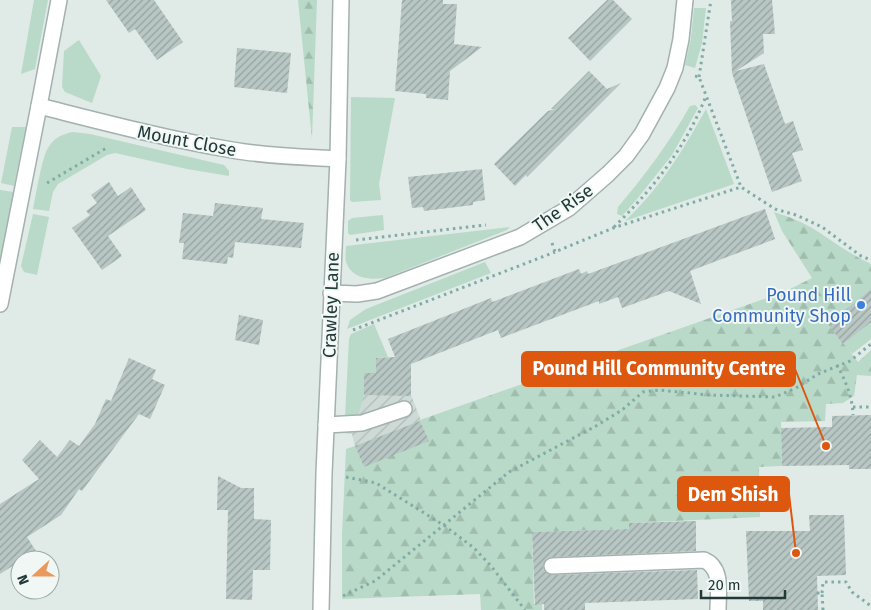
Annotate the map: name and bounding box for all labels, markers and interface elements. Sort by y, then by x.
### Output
street label: Mount Close [136,121,238,161]
street label: The Rise [529,179,597,237]
street label: Crawley Lane [318,252,344,358]
place label: Pound Hill Community Shop [712,284,851,327]
marker: Pound Hill Community Shop [855,299,867,311]
callout: Pound Hill Community Centre [522,352,795,386]
text: Pound Hill Community Centre [533,357,785,380]
callout: Dem Shish [678,477,789,511]
text: Dem Shish [688,483,778,506]
north arrow [10,550,60,600]
scale bar [701,568,785,600]
text: N [14,572,33,587]
text: 20 m [708,576,741,594]

